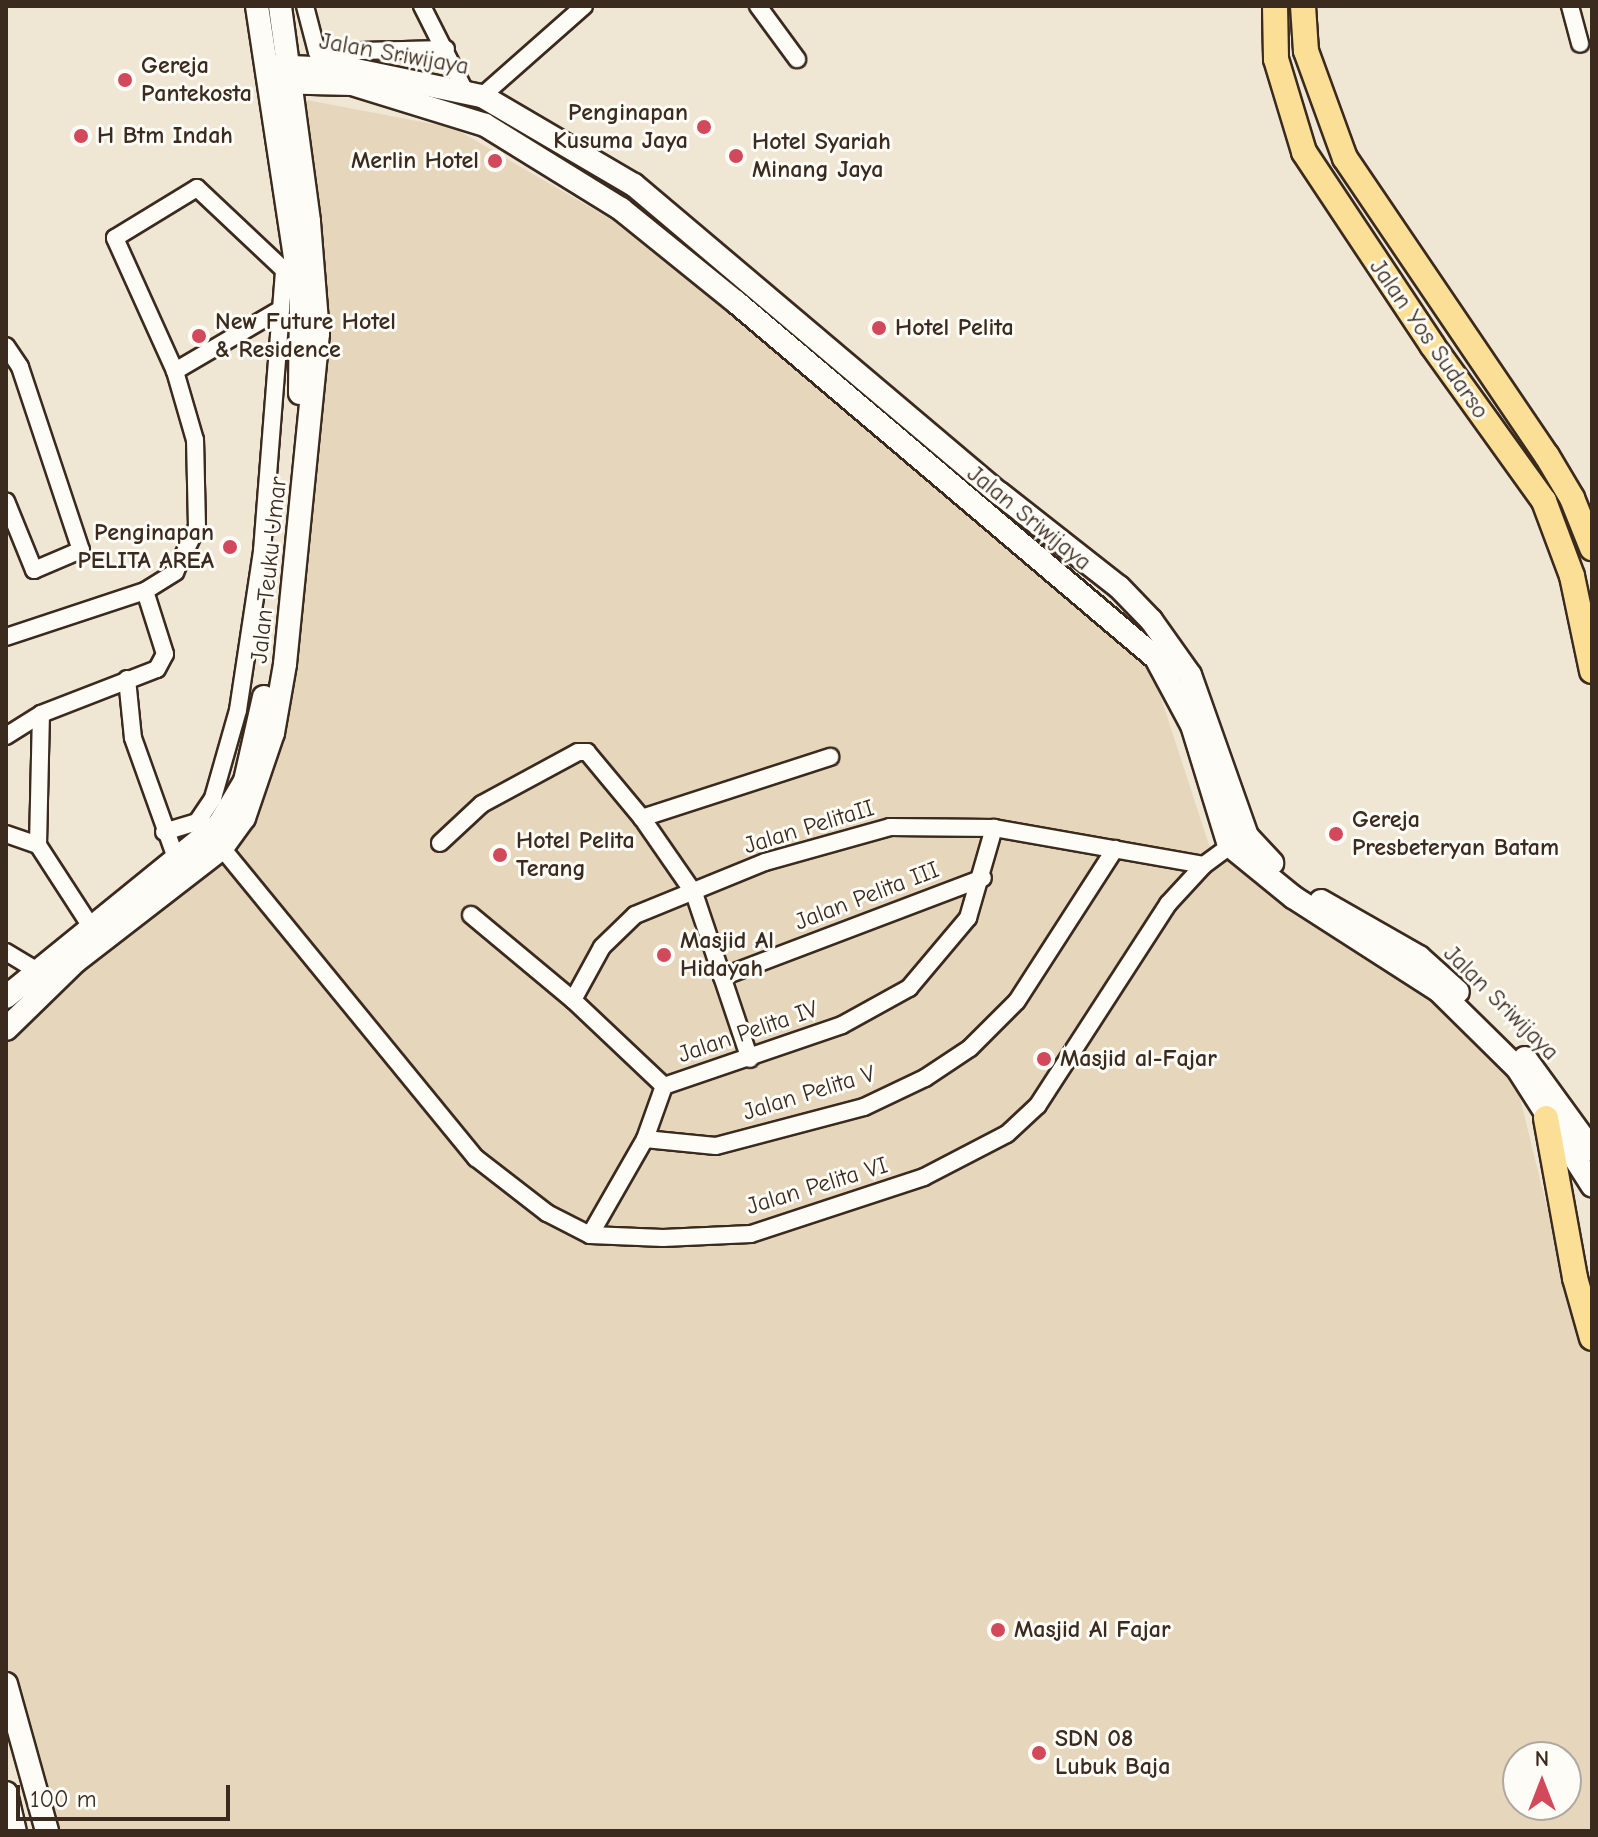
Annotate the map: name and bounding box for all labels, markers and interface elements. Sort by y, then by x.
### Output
street label: Jalan Sriwijaya [317,27,471,81]
place label: Gereja Pantekosta [141,52,252,108]
marker: Gereja Pantekosta [116,71,134,89]
place label: Penginapan Kusuma Jaya [553,99,688,155]
marker: Penginapan Kusuma Jaya [695,118,713,136]
place label: H Btm Indah [97,122,233,150]
marker: H Btm Indah [72,127,90,145]
place label: Hotel Syariah Minang Jaya [752,128,891,184]
place label: Merlin Hotel [351,147,479,175]
marker: Hotel Syariah Minang Jaya [727,147,745,165]
marker: Merlin Hotel [486,152,504,170]
street label: Jalan Yos Sudarso [1363,254,1495,424]
place label: New Future Hotel & Residence [215,308,396,364]
place label: Hotel Pelita [895,314,1014,342]
marker: Hotel Pelita [870,319,888,337]
marker: New Future Hotel & Residence [190,327,208,345]
street label: Jalan Sriwijaya [961,459,1097,577]
street label: Jalan Teuku Umar [245,475,293,665]
place label: Penginapan PELITA AREA [77,519,214,575]
marker: Penginapan PELITA AREA [221,538,239,556]
street label: Jalan PelitaII [740,794,878,860]
place label: Gereja Presbeteryan Batam [1352,806,1559,862]
marker: Gereja Presbeteryan Batam [1327,825,1345,843]
place label: Hotel Pelita Terang [516,827,635,883]
marker: Hotel Pelita Terang [491,846,509,864]
street label: Jalan Pelita III [791,855,943,937]
place label: Masjid Al Hidayah [680,927,774,983]
street label: Jalan Sriwijaya [1437,939,1565,1067]
marker: Masjid Al Hidayah [655,946,673,964]
street label: Jalan Pelita IV [674,995,822,1069]
place label: Masjid al-Fajar [1060,1045,1217,1073]
marker: Masjid al-Fajar [1035,1050,1053,1068]
street label: Jalan Pelita V [739,1059,879,1127]
street label: Jalan Pelita VI [743,1151,891,1221]
place label: Masjid Al Fajar [1014,1616,1171,1644]
marker: Masjid Al Fajar [989,1621,1007,1639]
place label: SDN 08 Lubuk Baja [1055,1725,1170,1781]
north arrow [1502,1741,1582,1821]
marker: SDN 08 Lubuk Baja [1030,1744,1048,1762]
text: N [1535,1746,1549,1772]
scale bar [20,1769,234,1819]
text: 100 m [30,1785,97,1813]

